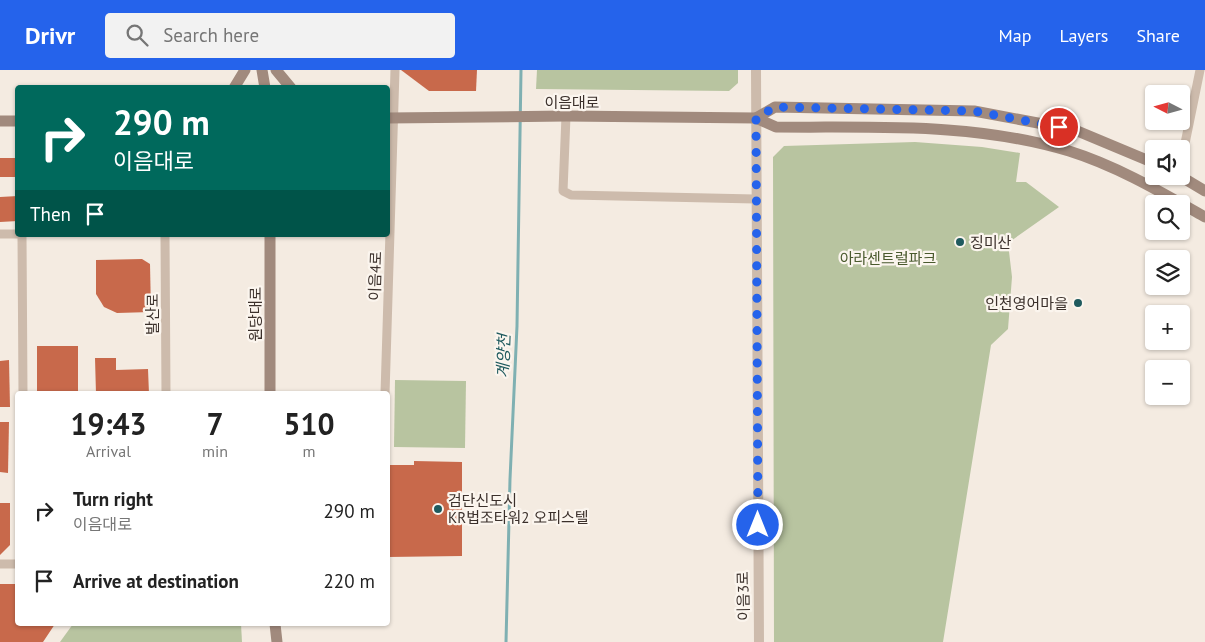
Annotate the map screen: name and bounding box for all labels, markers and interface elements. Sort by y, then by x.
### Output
search box [105,13,455,58]
text: Drivr [25,20,75,51]
icon: search [123,21,151,49]
text: Search here [163,23,259,47]
text: Map [999,24,1031,47]
text: Layers [1059,24,1108,47]
text: Share [1136,24,1180,47]
north arrow [1145,85,1190,130]
map controls [1145,85,1190,405]
street label: 이음대로 [544,93,600,112]
text: 290 m [113,99,210,145]
icon: right [30,105,95,170]
pin [1038,106,1080,148]
icon: arrive [1045,113,1073,141]
button: sound [1145,140,1190,185]
text: 이음대로 [113,147,194,175]
button: search [1145,195,1190,240]
icon: arrive [81,200,109,228]
text: Then [30,202,71,226]
place label: 징미산 [970,233,1012,252]
marker: 징미산 [954,236,966,248]
park label: 아라센트럴파크 [840,249,936,268]
button: layers [1145,250,1190,295]
street label: 이음4로 [365,251,385,301]
street label: 원당대로 [246,286,265,342]
street label: 발산로 [143,293,162,335]
place label: 인천영어마을 [985,294,1068,313]
marker: 인천영어마을 [1072,297,1084,309]
button: + [1145,305,1190,350]
water label: 계양천 [492,331,514,378]
button: − [1145,360,1190,405]
text: 19:43 [70,404,147,443]
text: 7 [207,404,224,443]
text: 510 [283,404,335,443]
text: Arrival [86,441,131,461]
text: min [202,441,228,461]
text: m [303,441,316,461]
text: Turn right [73,487,153,511]
place label: 검단신도시 KR법조타워2 오피스텔 [448,491,589,527]
icon: right [30,497,58,525]
position arrow [731,498,783,550]
text: 290 m [323,499,375,523]
marker: 검단신도시 KR법조타워2 오피스텔 [432,503,444,515]
text: 이음대로 [73,514,132,534]
icon: arrive [30,567,58,595]
text: Arrive at destination [73,569,239,593]
text: 220 m [323,569,375,593]
street label: 이음3로 [733,571,753,621]

